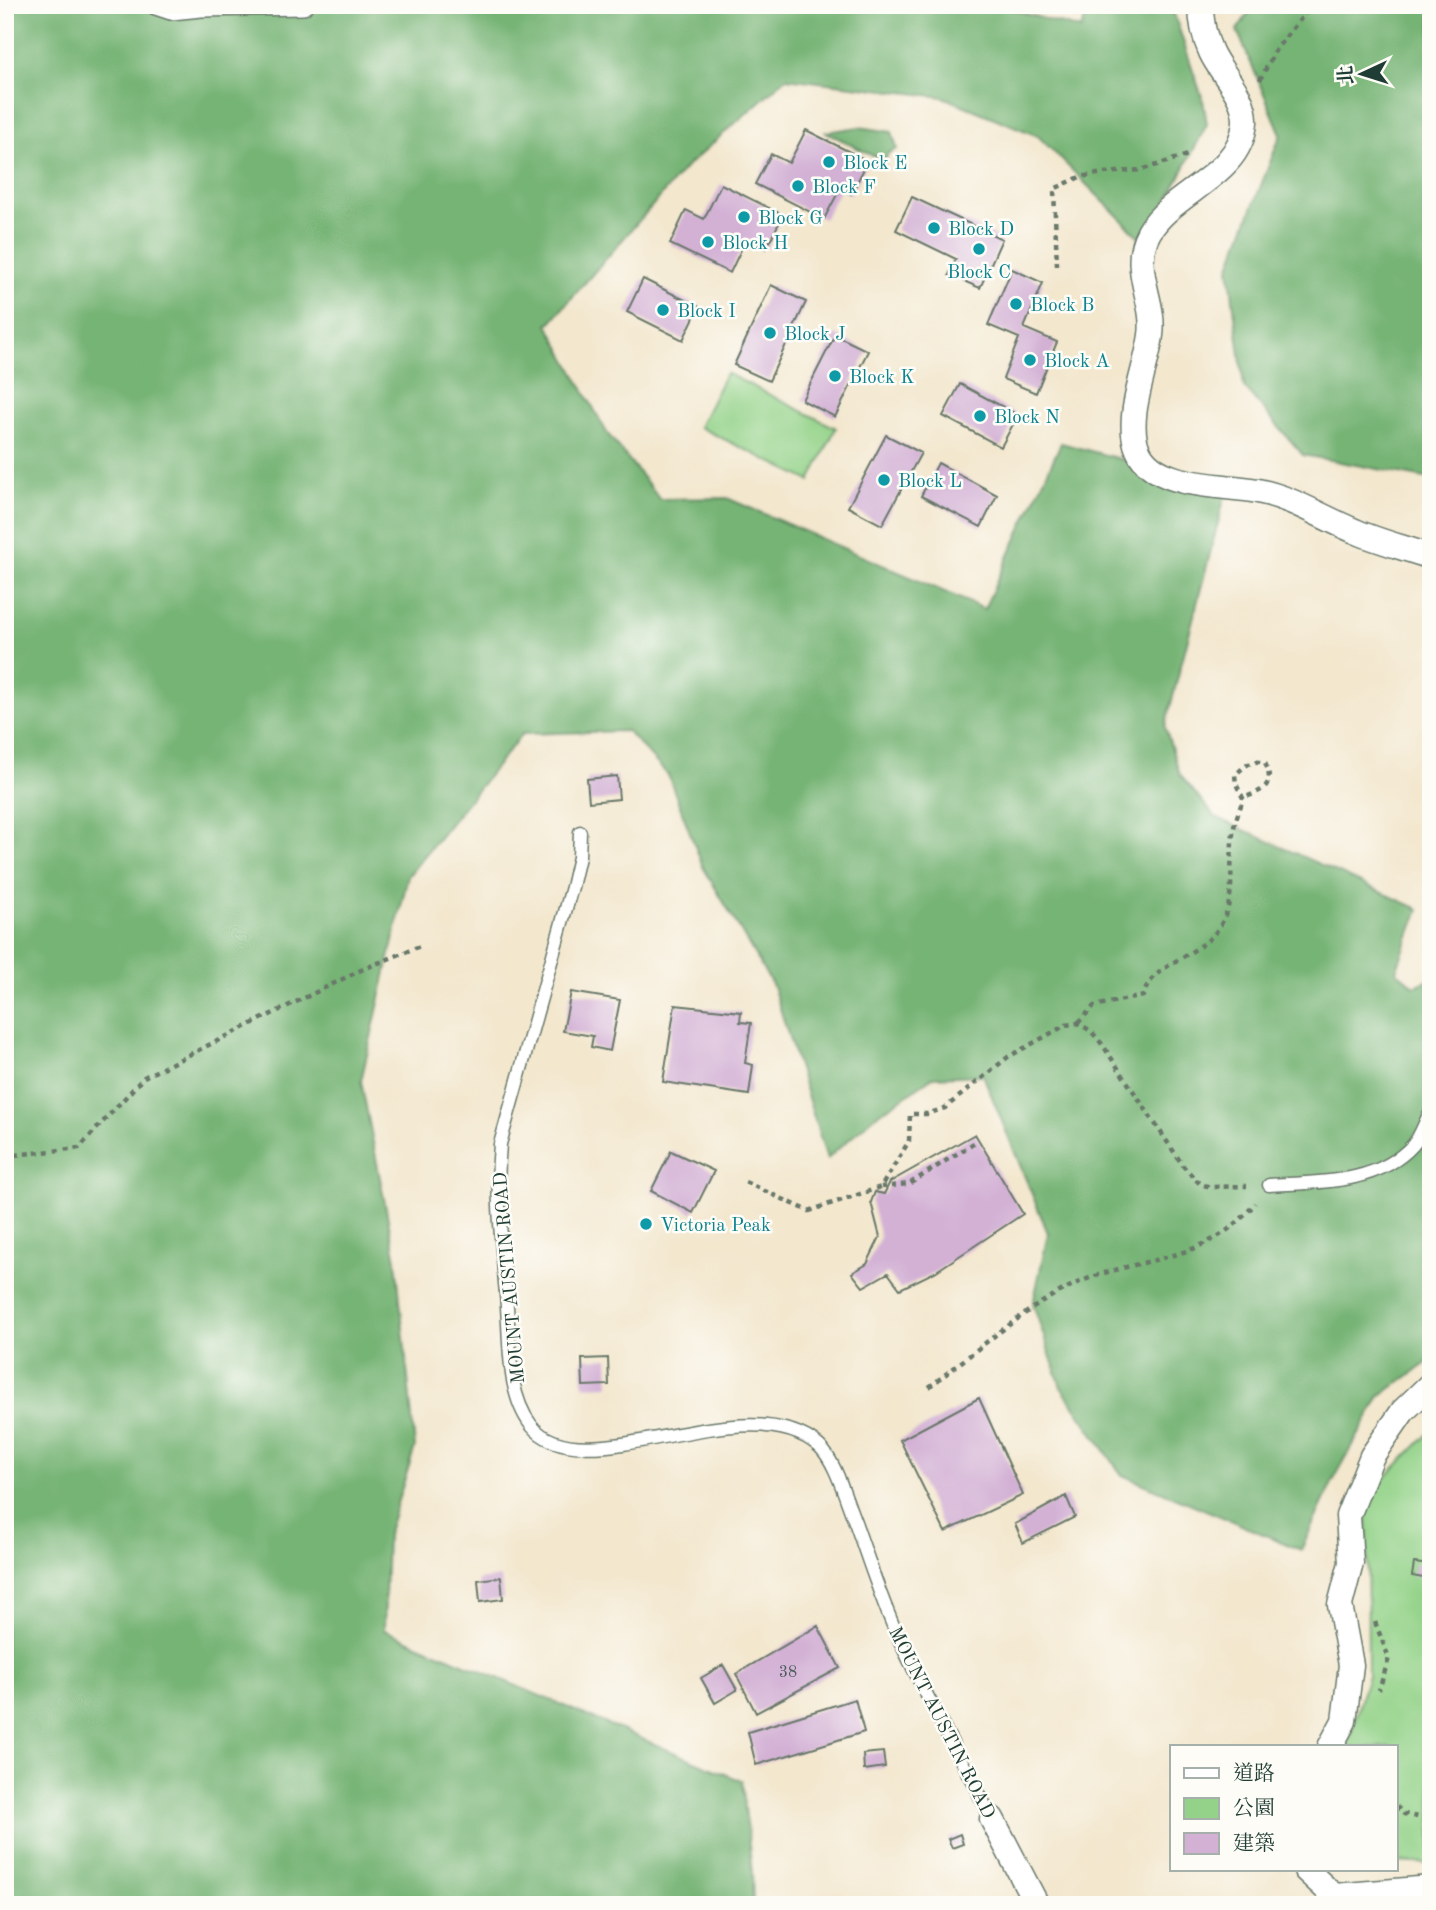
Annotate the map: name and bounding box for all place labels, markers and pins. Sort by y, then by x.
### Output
marker: Block E [821,154,837,170]
place label: Block E [843,155,907,174]
marker: Block F [790,178,806,194]
place label: Block F [812,179,876,198]
marker: Block G [736,209,752,225]
place label: Block G [758,210,823,229]
marker: Block D [926,220,942,236]
place label: Block D [948,221,1014,240]
marker: Block H [700,234,716,250]
place label: Block H [722,235,788,254]
marker: Block C [971,241,987,257]
place label: Block C [947,264,1011,283]
marker: Block B [1008,296,1024,312]
place label: Block B [1030,297,1094,316]
marker: Block I [655,302,671,318]
place label: Block I [677,303,736,322]
marker: Block J [762,325,778,341]
place label: Block J [784,326,845,345]
marker: Block A [1022,352,1038,368]
place label: Block A [1044,353,1110,372]
marker: Block K [827,368,843,384]
place label: Block K [849,369,915,388]
marker: Block N [972,408,988,424]
place label: Block N [994,409,1060,428]
marker: Block L [876,472,892,488]
place label: Block L [898,473,962,492]
marker: Victoria Peak [638,1216,654,1232]
place label: Victoria Peak [660,1217,771,1236]

